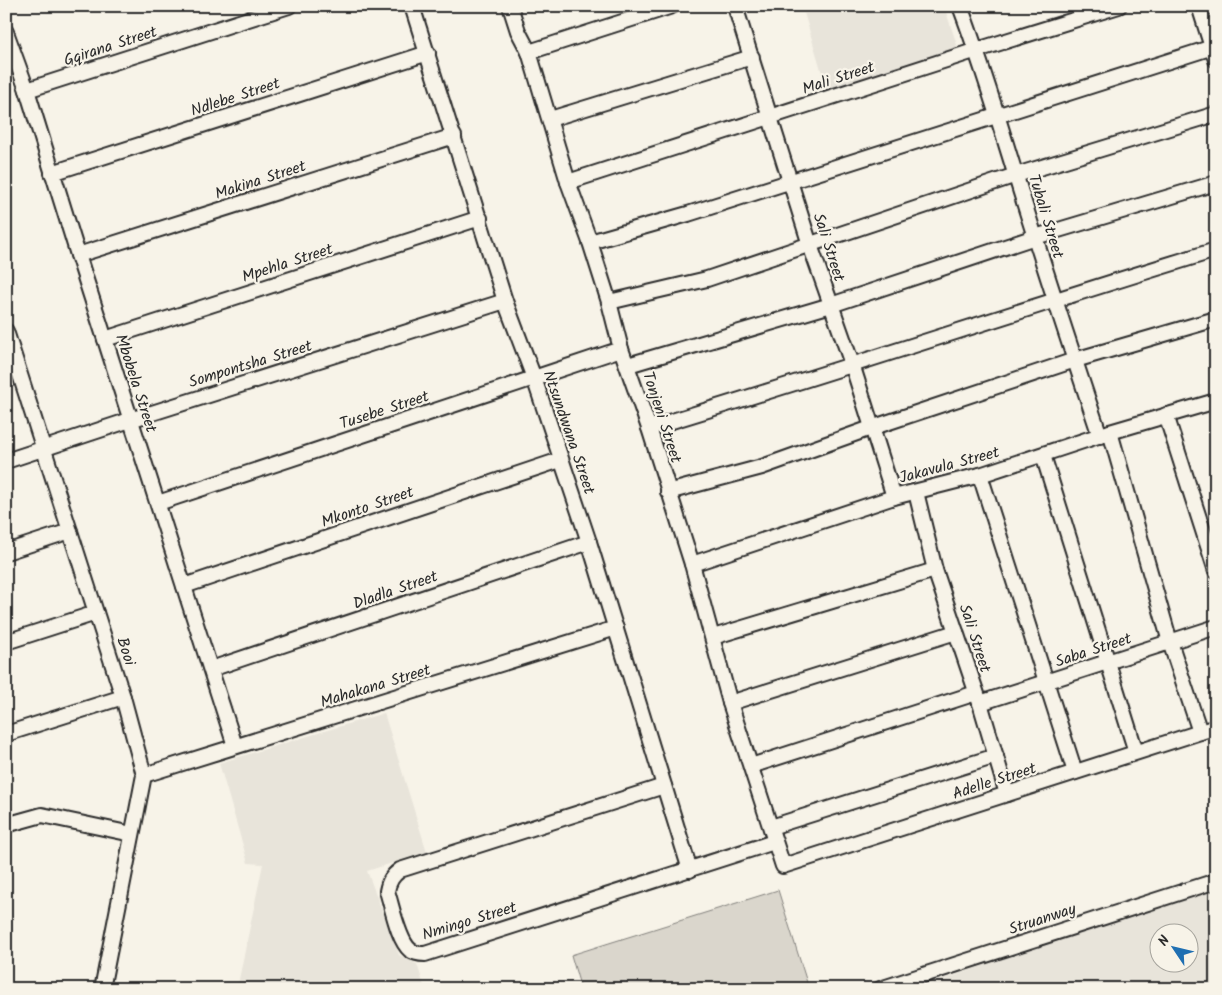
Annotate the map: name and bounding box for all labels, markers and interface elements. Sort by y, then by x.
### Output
street label: Gqirana Street [60,19,161,73]
street label: Mali Street [799,55,879,102]
street label: Ndlebe Street [188,71,284,124]
street label: Makina Street [212,154,310,207]
street label: Tubali Street [1021,171,1070,262]
street label: Sali Street [806,210,852,286]
street label: Mpehla Street [239,237,337,290]
street label: Mbobela Street [108,331,164,437]
street label: Sompontsha Street [186,334,316,395]
street label: Ntsundwana Street [536,367,602,498]
street label: Tonjeni Street [635,368,688,467]
street label: Tusebe Street [336,384,433,437]
street label: Jakavula Street [896,440,1003,491]
street label: Mkonto Street [318,480,418,535]
street label: Dladla Street [350,564,442,617]
street label: Sali Street [952,601,998,677]
street label: Saba Street [1052,626,1136,675]
street label: Booi [109,634,142,670]
street label: Mahakana Street [317,658,434,715]
street label: Adelle Street [949,756,1040,807]
street label: Nmingo Street [419,895,521,948]
street label: Struanway [1006,897,1080,942]
north arrow [1150,922,1200,972]
text: N [1153,931,1176,951]

